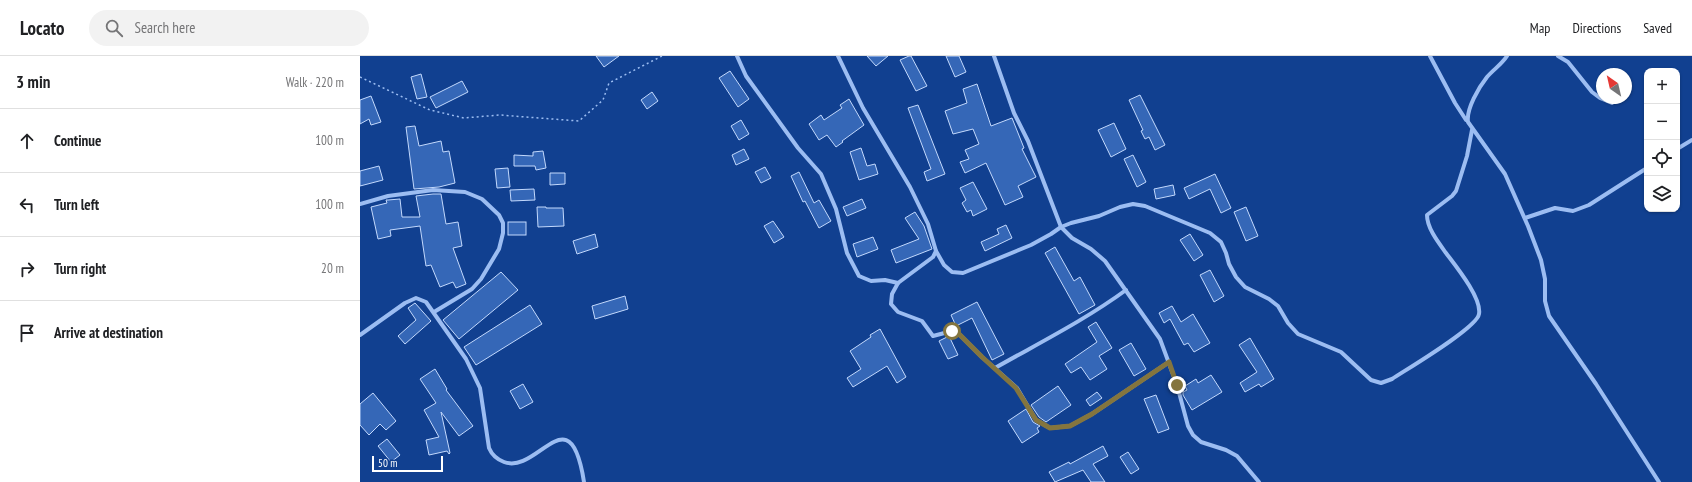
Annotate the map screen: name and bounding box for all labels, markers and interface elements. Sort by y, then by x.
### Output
search box [89,10,369,46]
text: Locato [20,16,65,40]
icon: search [103,17,125,39]
text: Search here [135,18,195,37]
text: Map [1530,19,1550,37]
text: Directions [1572,19,1621,37]
text: Saved [1643,19,1672,37]
north arrow [1596,68,1632,104]
map controls [1644,68,1680,212]
button: + [1644,68,1680,104]
text: 3 min [16,71,50,93]
text: Walk · 220 m [286,74,344,91]
button: − [1644,104,1680,140]
icon: ahead [16,130,38,152]
text: Continue [54,131,101,150]
text: 100 m [315,132,344,149]
button: locate [1644,140,1680,176]
button: layers [1644,176,1680,212]
icon: left [16,194,38,216]
text: Turn left [54,195,99,214]
text: 100 m [315,196,344,213]
icon: right [16,258,38,280]
text: Turn right [54,259,106,278]
text: 20 m [321,260,344,277]
icon: arrive [16,322,38,344]
route start [943,322,961,340]
text: Arrive at destination [54,323,163,342]
route end [1168,376,1186,394]
scale bar [372,454,443,473]
text: 50 m [378,456,397,470]

